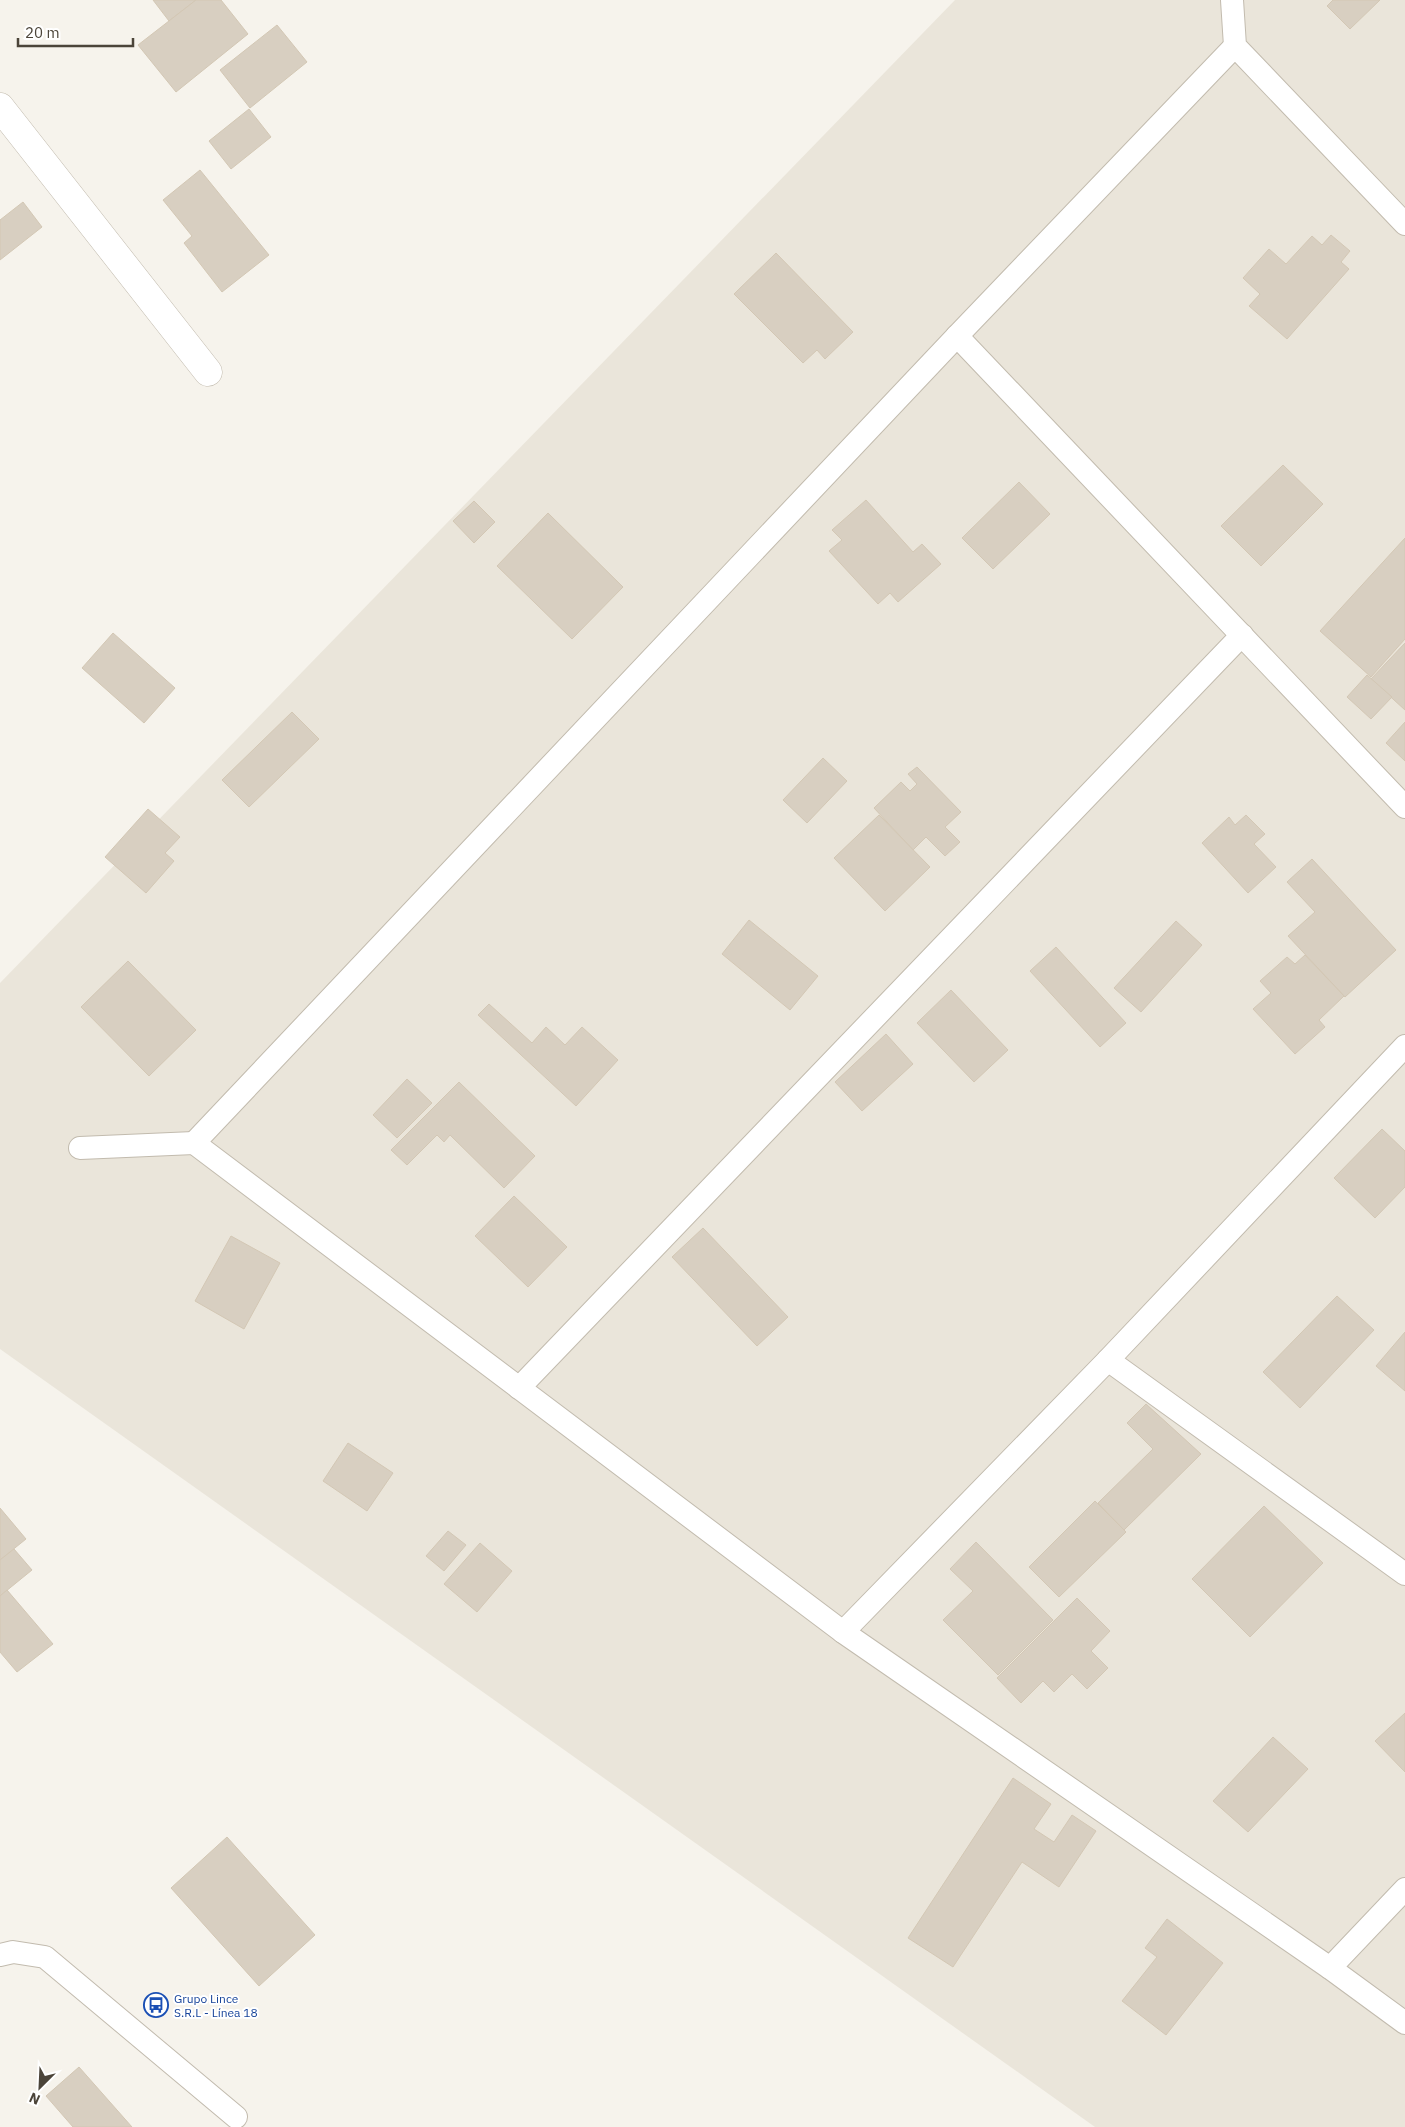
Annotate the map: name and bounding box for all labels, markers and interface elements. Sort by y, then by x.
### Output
scale bar [18,15,132,47]
text: 20 m [25,23,60,42]
place label: Grupo Lince S.R.L - Línea 18 [174,1991,258,2020]
bus stop icon: Grupo Lince S.R.L - Línea 18 [143,1992,169,2018]
north arrow [15,2062,65,2112]
text: N [26,2089,43,2109]

